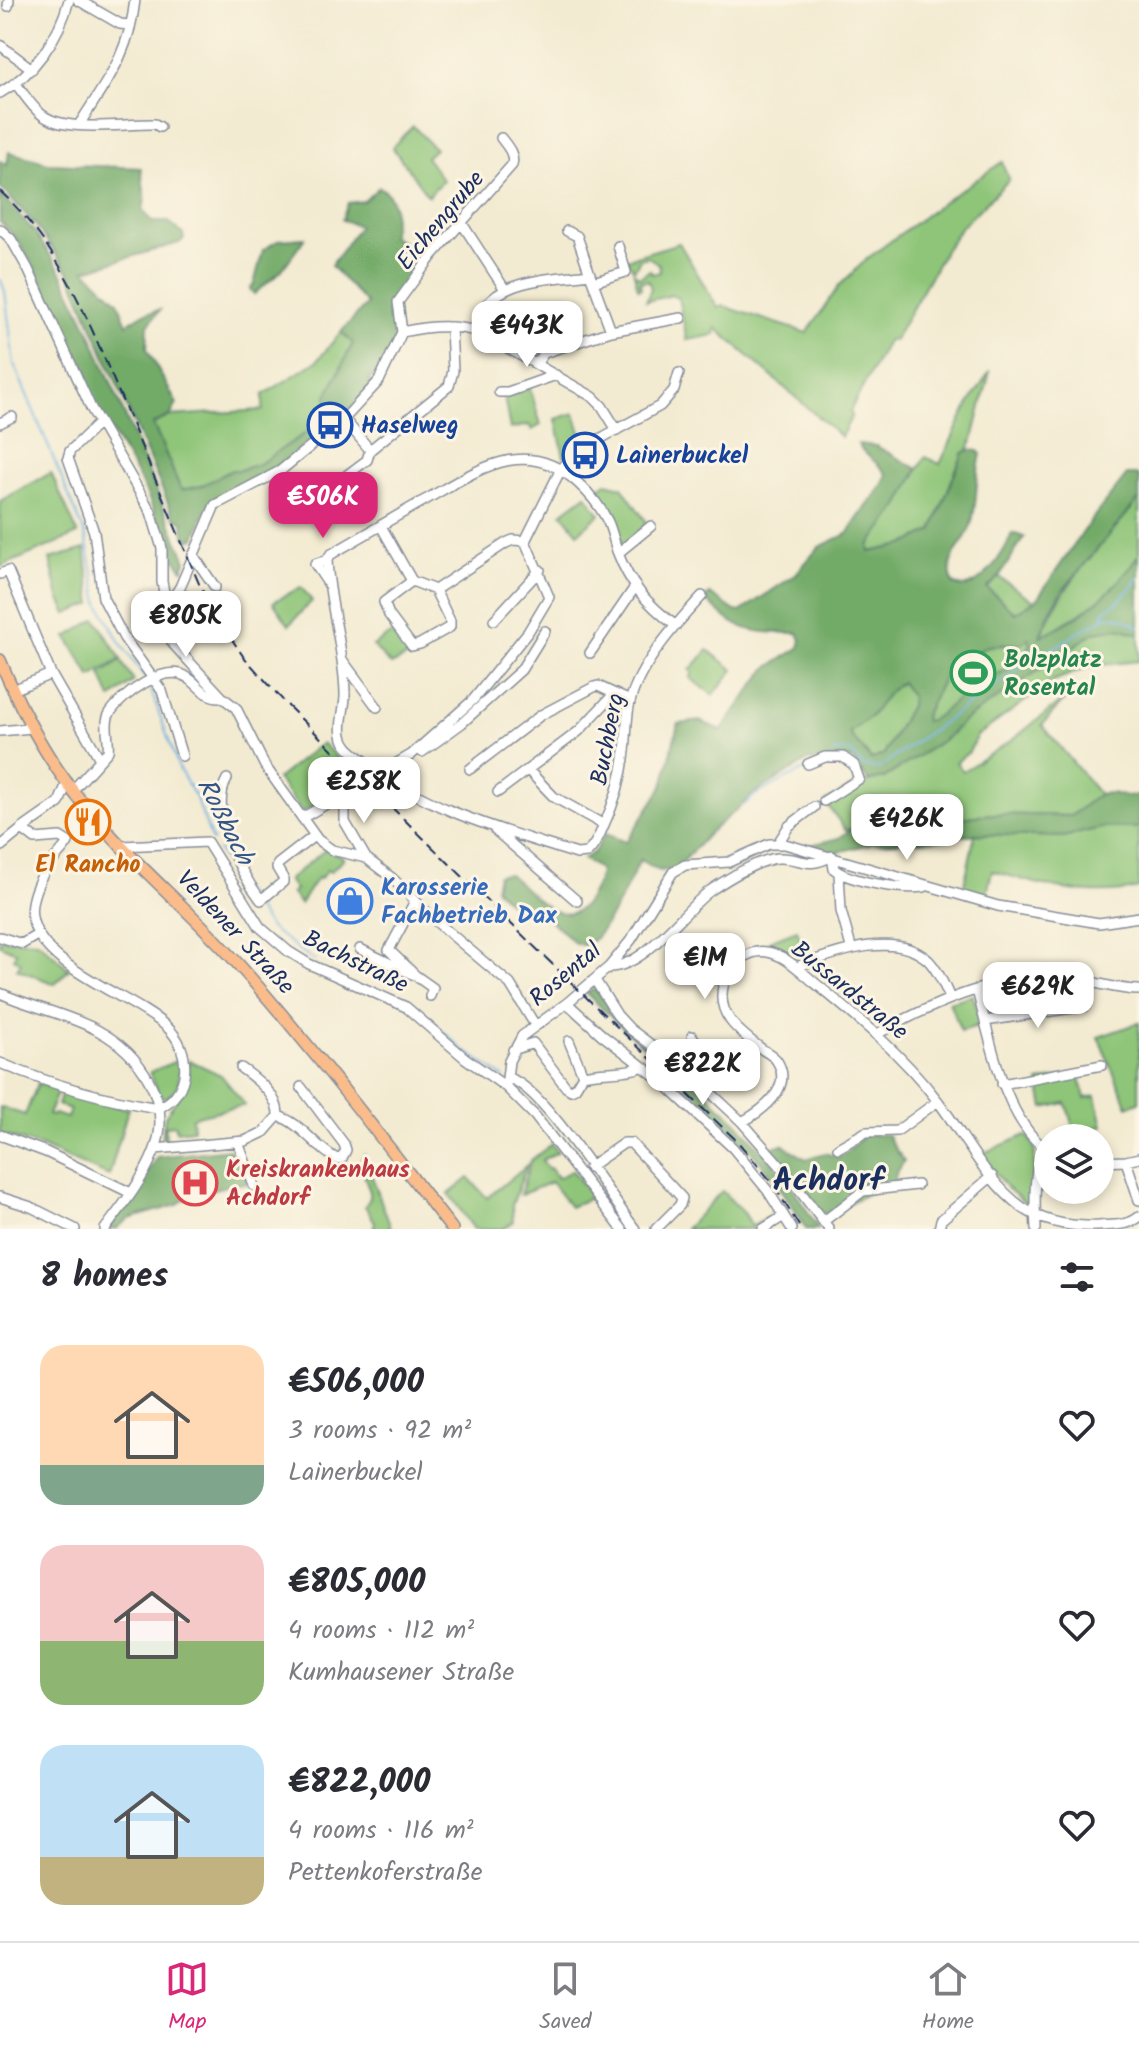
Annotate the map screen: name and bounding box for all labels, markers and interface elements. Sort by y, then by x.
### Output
street label: Eichengrube [387,162,495,280]
pin: €443K [471,301,583,369]
text: €443K [490,306,564,348]
bus stop icon: Haselweg [306,401,354,449]
place label: Haselweg [361,407,458,446]
bus stop icon: Lainerbuckel [561,431,609,479]
place label: Lainerbuckel [616,437,749,476]
pin: €506K [267,472,379,540]
text: €506K [287,477,359,519]
pin: €805K [130,591,242,659]
text: €805K [149,596,223,638]
place label: Bolzplatz Rosental [1004,641,1102,708]
sports icon: Bolzplatz Rosental [949,649,997,697]
street label: Buchberg [580,690,636,789]
pin: €258K [308,757,420,825]
text: €258K [326,762,402,804]
water label: Roßbach [184,771,265,875]
pin: €426K [851,794,963,862]
restaurant icon: El Rancho [64,798,112,846]
text: €426K [869,799,945,841]
place label: El Rancho [36,846,141,885]
street label: Veldener Straße [166,861,304,1005]
place label: Karosserie Fachbetrieb Dax [381,869,557,936]
shop icon: Karosserie Fachbetrieb Dax [326,877,374,925]
street label: Bachstraße [296,920,415,1005]
street label: Bussardstraße [782,931,917,1051]
street label: Rosental [521,933,611,1017]
pin: €1M [666,933,744,1001]
text: €1M [683,938,727,980]
pin: €629K [982,962,1094,1030]
text: €629K [1001,967,1075,1009]
pin: €822K [647,1039,759,1107]
text: €822K [664,1044,742,1086]
map controls [1034,1124,1114,1204]
button: layers [1034,1124,1114,1204]
place label: Kreiskrankenhaus Achdorf [226,1151,410,1218]
district label: Achdorf [772,1156,887,1207]
hospital icon: Kreiskrankenhaus Achdorf [171,1159,219,1207]
text: 8 homes [40,1250,168,1304]
icon: filters [1055,1255,1099,1299]
text: €506,000 [288,1356,424,1410]
icon: home [104,1377,200,1473]
icon: heart [1055,1403,1099,1447]
text: 3 rooms · 92 m² [288,1410,471,1452]
text: Lainerbuckel [288,1452,423,1494]
text: €805,000 [288,1556,426,1610]
icon: home [104,1577,200,1673]
icon: heart [1055,1603,1099,1647]
text: 4 rooms · 112 m² [288,1610,474,1652]
text: Kumhausener Straße [288,1652,514,1694]
text: €822,000 [288,1756,431,1810]
icon: home [104,1777,200,1873]
icon: heart [1055,1803,1099,1847]
text: 4 rooms · 116 m² [288,1810,474,1852]
text: Pettenkoferstraße [288,1852,482,1894]
tab: Map [165,1957,209,2040]
tab: Saved [539,1957,592,2040]
tab: Home [922,1957,974,2040]

